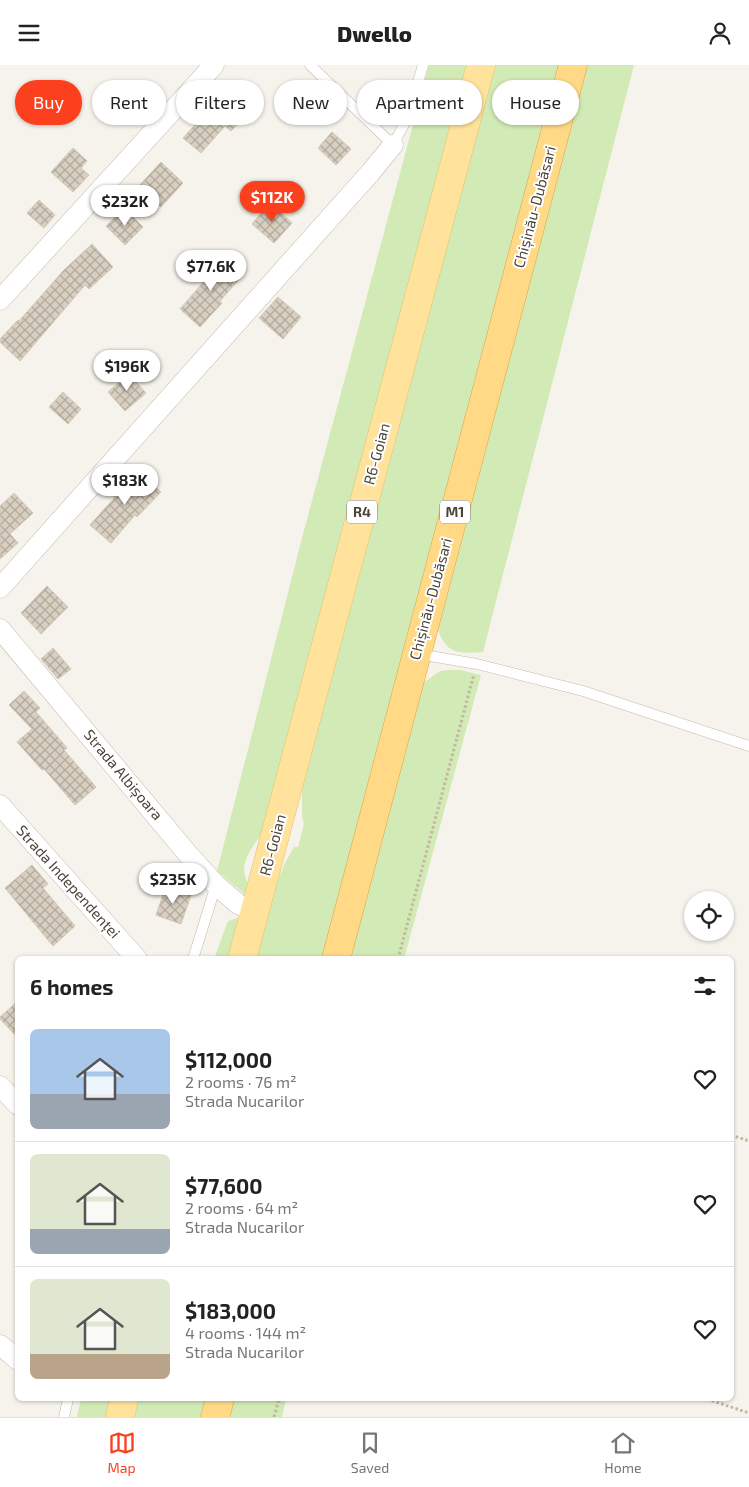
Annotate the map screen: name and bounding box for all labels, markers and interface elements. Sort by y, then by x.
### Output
icon: menu [15,19,43,47]
icon: person [706,19,734,47]
text: Dwello [337,20,412,46]
chip: Buy [15,80,82,125]
chip: Rent [92,80,166,125]
chip: Filters [176,80,264,125]
chip: New [274,80,347,125]
chip: Apartment [357,80,482,125]
chip: House [492,80,579,125]
street label: Chișinău-Dubăsari [509,144,561,270]
pin: $112K [237,181,307,223]
pin: $232K [90,185,160,227]
text: $112K [251,187,293,206]
text: $232K [101,191,149,210]
pin: $77.6K [170,249,252,292]
text: $77.6K [186,256,236,275]
pin: $196K [92,349,162,392]
text: $196K [104,356,150,375]
street label: R6-Goian [359,421,393,487]
pin: $183K [90,463,160,506]
text: $183K [102,470,148,489]
road number: R4 [347,501,377,523]
road number: M1 [440,501,470,523]
street label: Chișinău-Dubăsari [405,536,457,662]
street label: Strada Albișoara [79,725,167,825]
street label: R6-Goian [255,812,289,878]
street label: Strada Independenței [12,821,124,943]
pin: $235K [138,863,208,905]
text: $235K [150,869,196,888]
map controls [684,891,734,941]
button: locate [684,891,734,941]
icon: filters [691,972,719,1000]
text: 6 homes [30,974,113,999]
text: $112,000 [185,1047,272,1072]
icon: home [70,1049,130,1109]
icon: heart [691,1065,719,1093]
text: 2 rooms · 76 m² [185,1072,297,1091]
text: Strada Nucarilor [185,1091,304,1110]
text: $77,600 [185,1173,262,1198]
icon: home [70,1174,130,1234]
icon: heart [691,1190,719,1218]
text: 2 rooms · 64 m² [185,1198,298,1217]
text: Strada Nucarilor [185,1217,304,1236]
text: $183,000 [185,1298,276,1323]
icon: home [70,1299,130,1359]
icon: heart [691,1315,719,1343]
text: 4 rooms · 144 m² [185,1323,306,1342]
text: Strada Nucarilor [185,1342,304,1361]
tab: Map [108,1429,136,1476]
tab: Saved [351,1429,389,1476]
tab: Home [604,1429,641,1476]

